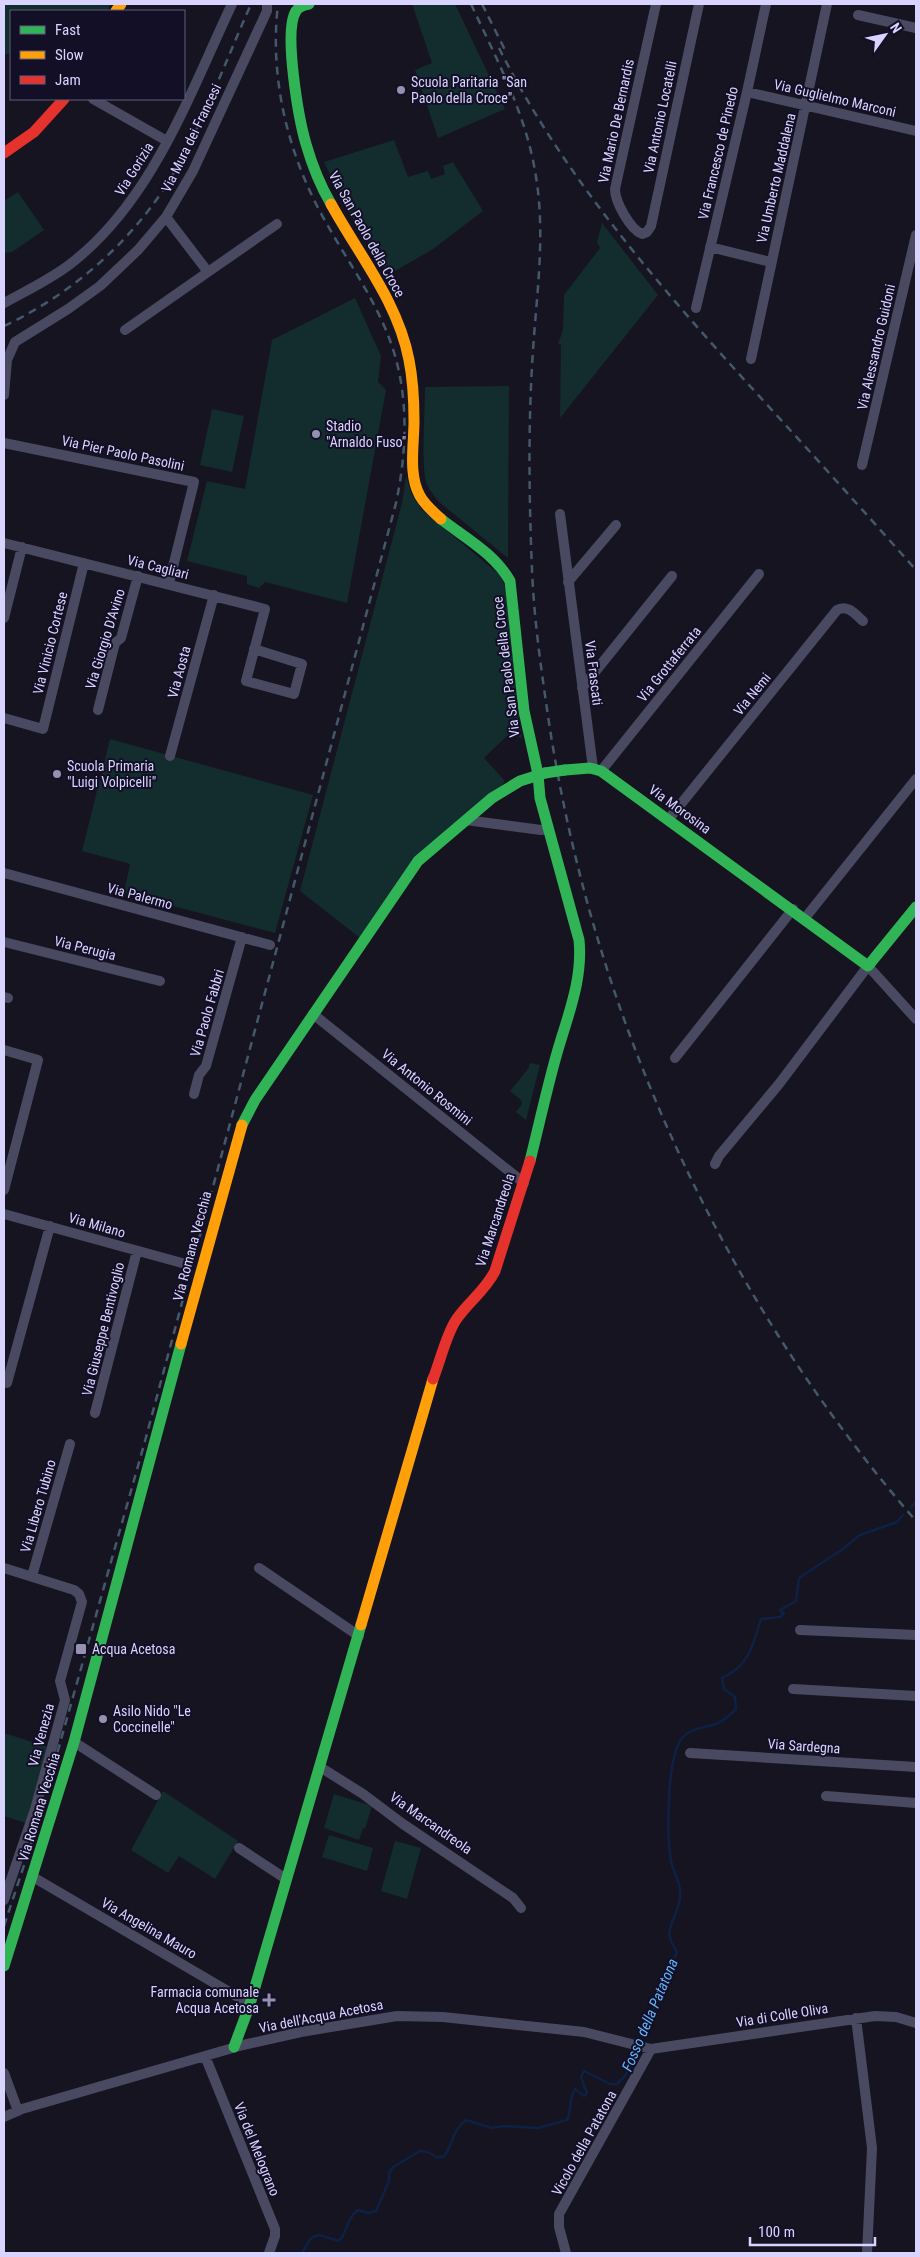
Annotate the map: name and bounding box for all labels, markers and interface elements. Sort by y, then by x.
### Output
legend [10,10,185,100]
north arrow [860,10,910,60]
text: N [887,20,905,36]
text: Fast [55,21,80,39]
text: Slow [55,46,84,64]
street label: Via Mario De Bernardis [595,58,637,184]
street label: Via Antonio Locatelli [640,59,680,175]
text: Jam [55,71,81,89]
place label: Scuola Paritaria "San Paolo della Croce" [411,74,527,106]
street label: Via Guglielmo Marconi [772,76,898,120]
street label: Via Mura dei Francesi [158,81,224,195]
marker: Scuola Paritaria "San Paolo della Croce" [395,84,407,96]
street label: Via Francesco de Pinedo [695,85,741,221]
street label: Via Umberto Maddalena [753,111,799,245]
street label: Via Gorizia [111,139,157,199]
street label: Via San Paolo della Croce [326,168,409,300]
street label: Via Alessandro Guidoni [854,283,898,411]
place label: Stadio "Arnaldo Fuso" [326,418,406,450]
marker: Stadio "Arnaldo Fuso" [310,428,322,440]
street label: Via Pier Paolo Pasolini [60,432,186,474]
street label: Via Cagliari [125,552,191,582]
street label: Via Giorgio D'Avino [82,587,128,691]
street label: Via Vinicio Cortese [30,590,71,696]
street label: Via San Paolo della Croce [489,595,523,738]
street label: Via Grottaferrata [634,623,704,705]
street label: Via Frascati [582,640,606,706]
street label: Via Aosta [164,644,194,700]
street label: Via Nemi [730,670,774,718]
place label: Scuola Primaria "Luigi Volpicelli" [67,758,156,790]
marker: Scuola Primaria "Luigi Volpicelli" [51,768,63,780]
street label: Via Morosina [646,781,714,837]
street label: Via Palermo [106,880,174,912]
street label: Via Perugia [52,933,118,963]
street label: Via Paolo Fabbri [187,967,227,1059]
street label: Via Antonio Rosmini [379,1046,475,1128]
street label: Via Marcandreola [472,1171,518,1269]
street label: Via Romana Vecchia [170,1189,214,1303]
street label: Via Milano [67,1209,127,1241]
street label: Via Giuseppe Bentivoglio [79,1260,127,1398]
street label: Via Libero Tubino [17,1458,59,1554]
place label: Acqua Acetosa [92,1641,175,1657]
marker: Acqua Acetosa [74,1642,88,1656]
street label: Via Venezia [25,1702,57,1768]
place label: Asilo Nido "Le Coccinelle" [113,1703,191,1735]
marker: Asilo Nido "Le Coccinelle" [97,1713,109,1725]
street label: Via Sardegna [767,1735,841,1757]
street label: Via Romana Vecchia [15,1751,63,1863]
street label: Via Marcandreola [387,1789,475,1857]
street label: Via Angelina Mauro [98,1894,200,1962]
water label: Fosso della Patatona [618,1956,682,2074]
place label: Farmacia comunale Acqua Acetosa [151,1984,259,2016]
marker: Farmacia comunale Acqua Acetosa [263,1994,275,2006]
street label: Via dell'Acqua Acetosa [258,1996,384,2036]
street label: Via di Colle Oliva [735,2000,829,2030]
street label: Vicolo della Patatona [548,2088,620,2198]
street label: Via del Melograno [231,2100,283,2198]
scale bar [750,2214,875,2246]
text: 100 m [758,2223,795,2241]

